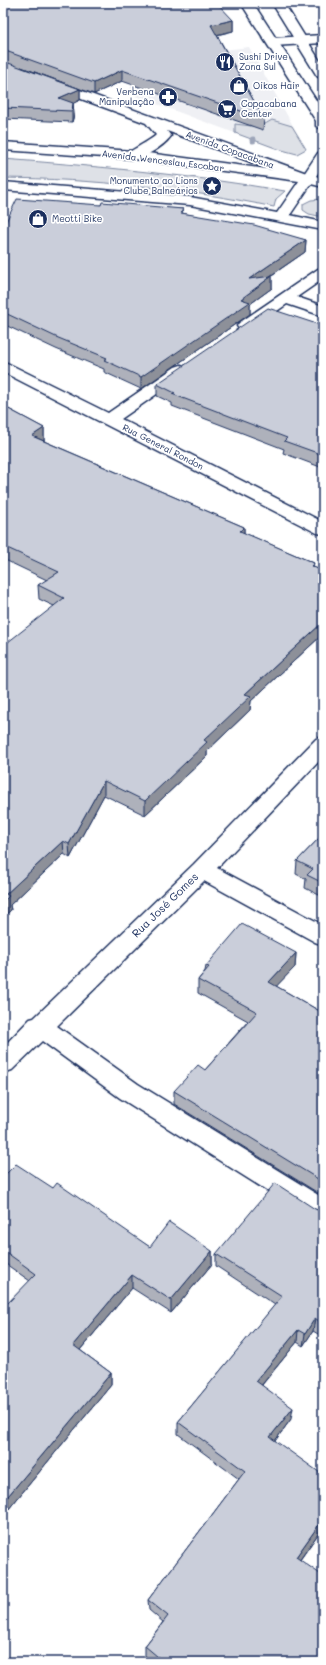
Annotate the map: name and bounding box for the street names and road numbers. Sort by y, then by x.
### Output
street label: Avenida Copacabana [184,128,276,171]
street label: Avenida Wenceslau Escobar [101,148,225,173]
street label: Rua General Rondon [121,421,206,472]
street label: Rua José Gomes [128,869,201,940]

